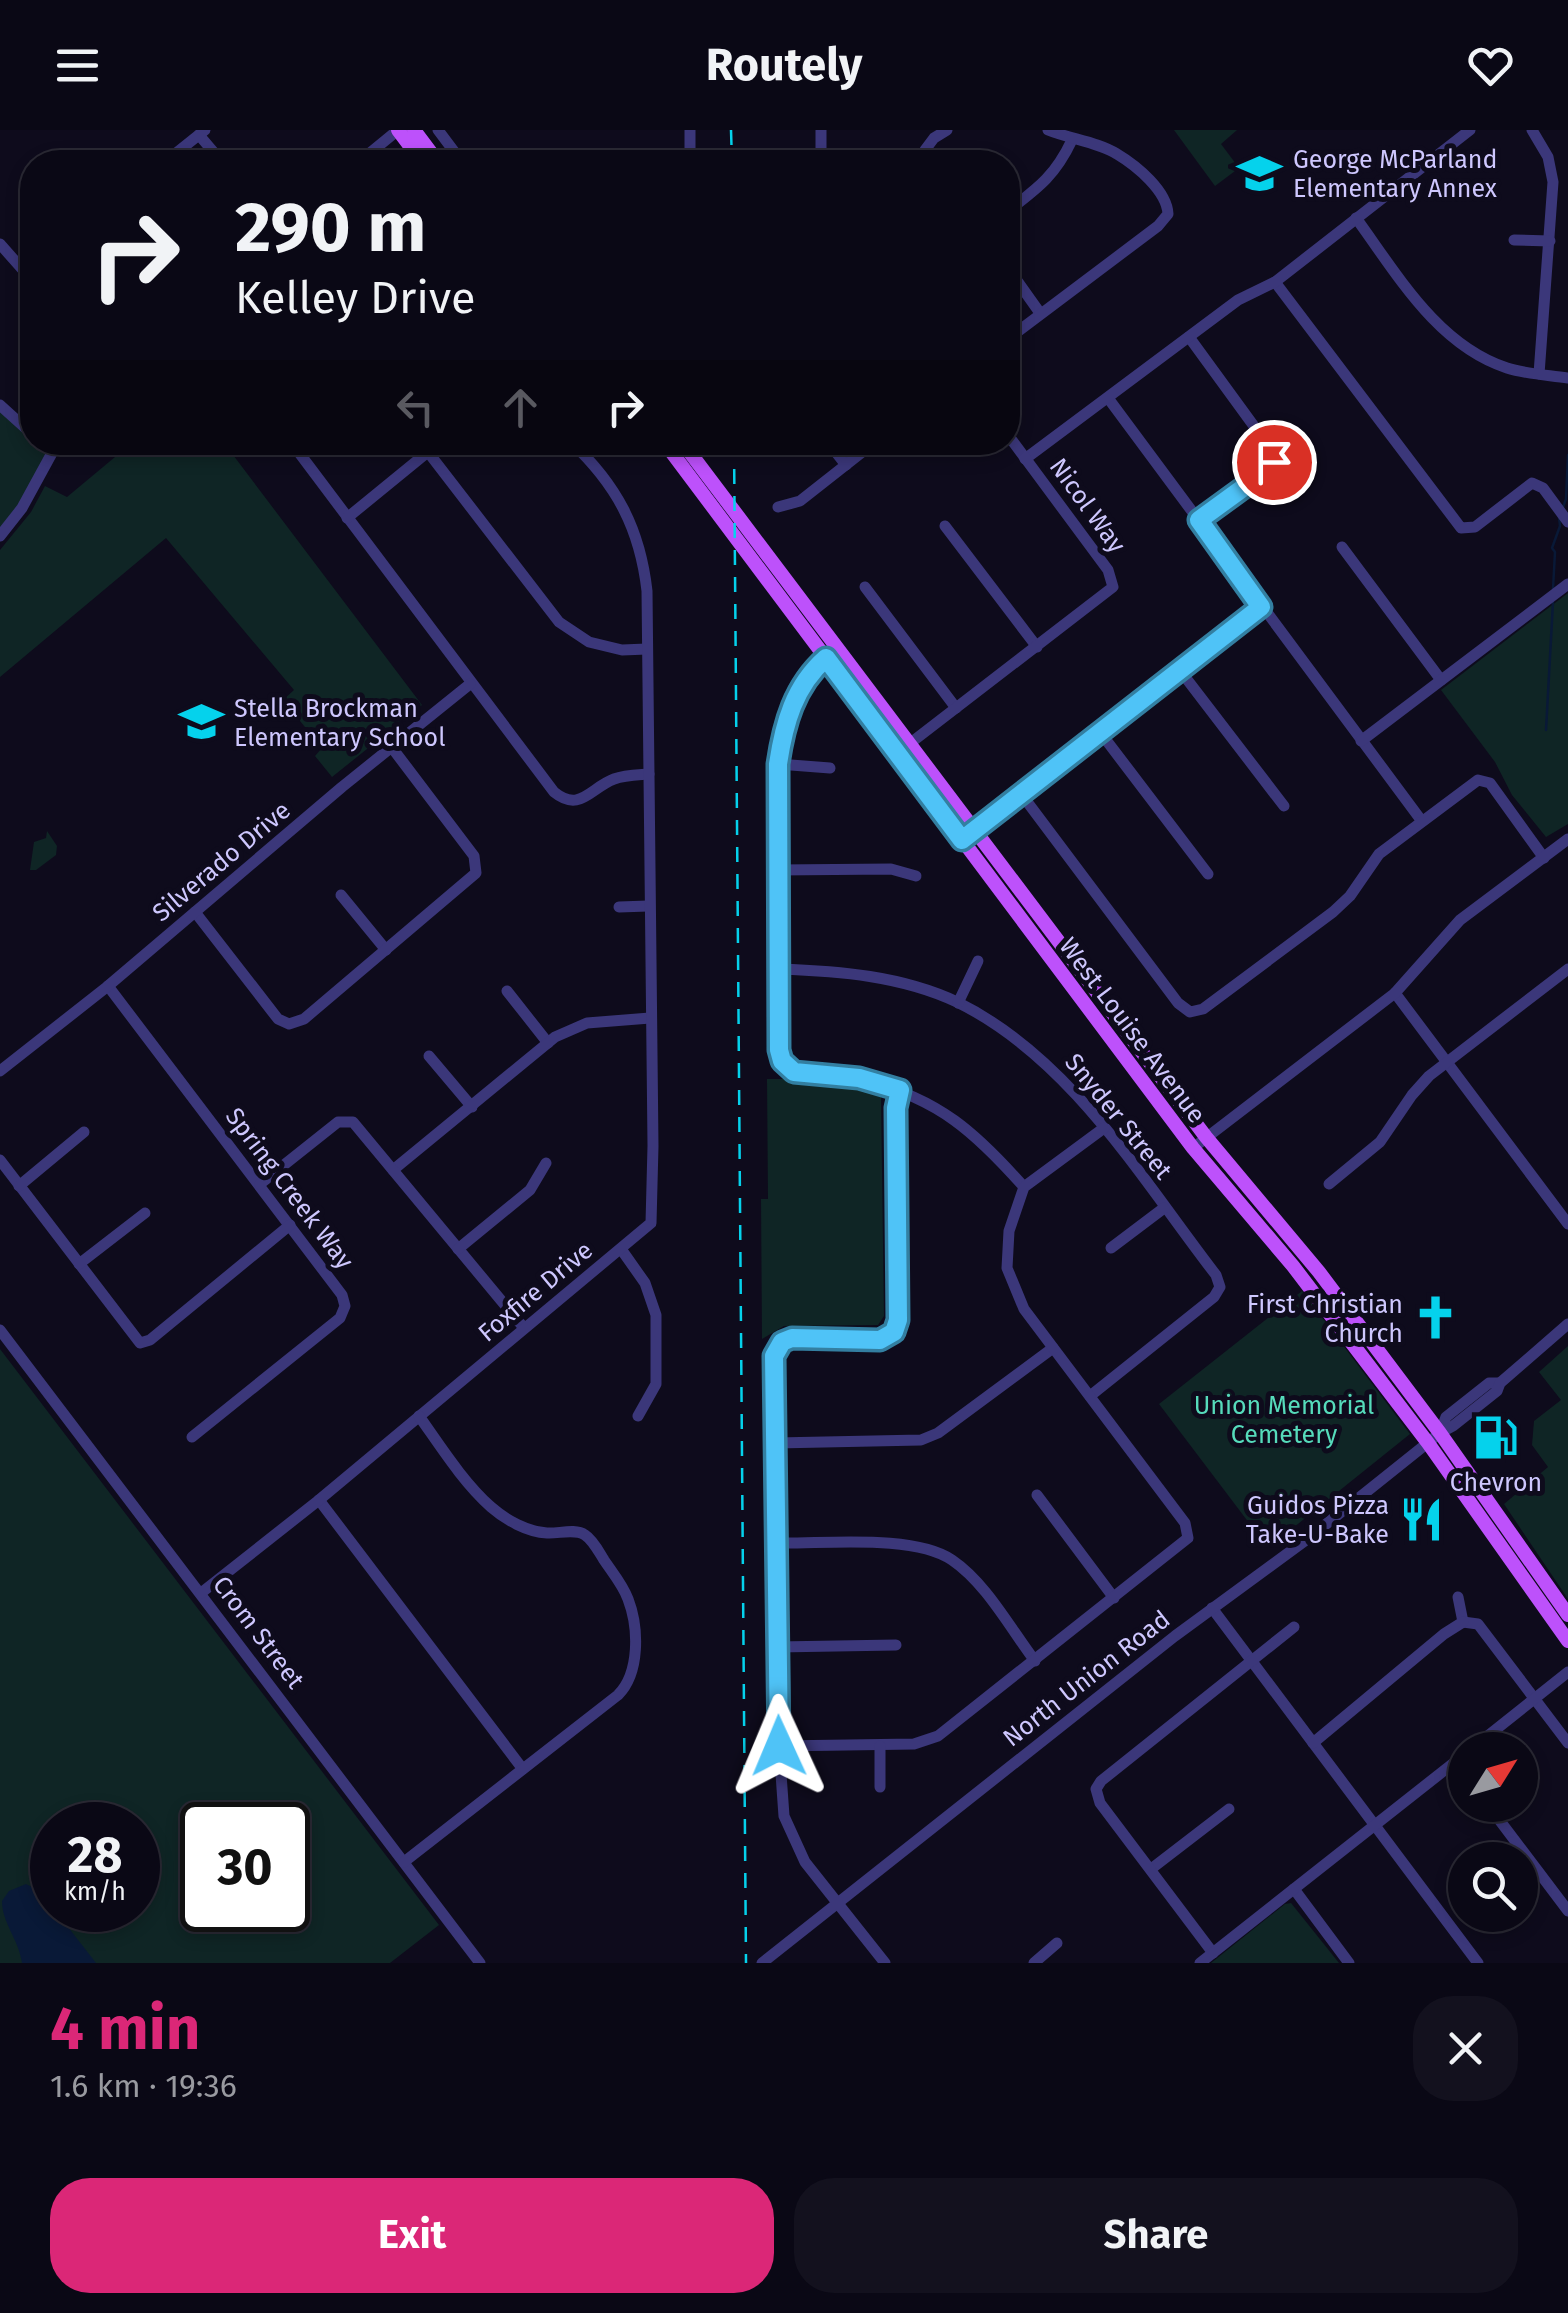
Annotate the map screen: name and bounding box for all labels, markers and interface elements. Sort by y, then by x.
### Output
icon: menu [50,38,105,93]
text: Routely [706,38,862,92]
icon: heart [1463,38,1518,93]
place label: George McParland Elementary Annex [1293,145,1497,204]
school or university icon: George McParland Elementary Annex [1236,149,1284,197]
text: 290 m [235,186,426,270]
icon: right [70,190,200,320]
text: Kelley Drive [235,271,475,325]
icon: left [388,380,443,435]
icon: ahead [493,380,548,435]
icon: right [598,380,653,435]
pin [1232,420,1317,505]
icon: arrive [1247,435,1302,490]
street label: Nicol Way [1043,452,1132,559]
place label: Stella Brockman Elementary School [234,694,446,753]
school or university icon: Stella Brockman Elementary School [177,698,225,746]
street label: Silverado Drive [147,795,297,928]
street label: West Louise Avenue [1053,932,1212,1129]
street label: Snyder Street [1058,1048,1179,1186]
street label: Spring Creek Way [219,1102,360,1276]
street label: Foxfire Drive [472,1235,599,1348]
place label: First Christian Church [1247,1290,1403,1349]
church icon: First Christian Church [1412,1294,1460,1342]
park label: Union Memorial Cemetery [1194,1391,1374,1450]
fuel station icon: Chevron [1472,1414,1520,1462]
place label: Chevron [1450,1468,1542,1498]
place label: Guidos Pizza Take-U-Bake [1246,1491,1389,1550]
restaurant icon: Guidos Pizza Take-U-Bake [1398,1495,1446,1543]
street label: Crom Street [206,1570,311,1696]
street label: North Union Road [997,1604,1176,1753]
position arrow [727,1694,831,1798]
north arrow [1448,1732,1538,1822]
map controls [1448,1732,1538,1932]
speed limit sign: 30 [180,1802,310,1932]
text: 28 [68,1825,122,1885]
button: search [1448,1842,1538,1932]
text: km/h [64,1877,126,1907]
text: 4 min [50,1993,200,2065]
button: close [1413,1996,1518,2101]
text: 1.6 km · 19:36 [50,2067,237,2105]
button: Exit [50,2178,774,2293]
button: Share [794,2178,1518,2293]

